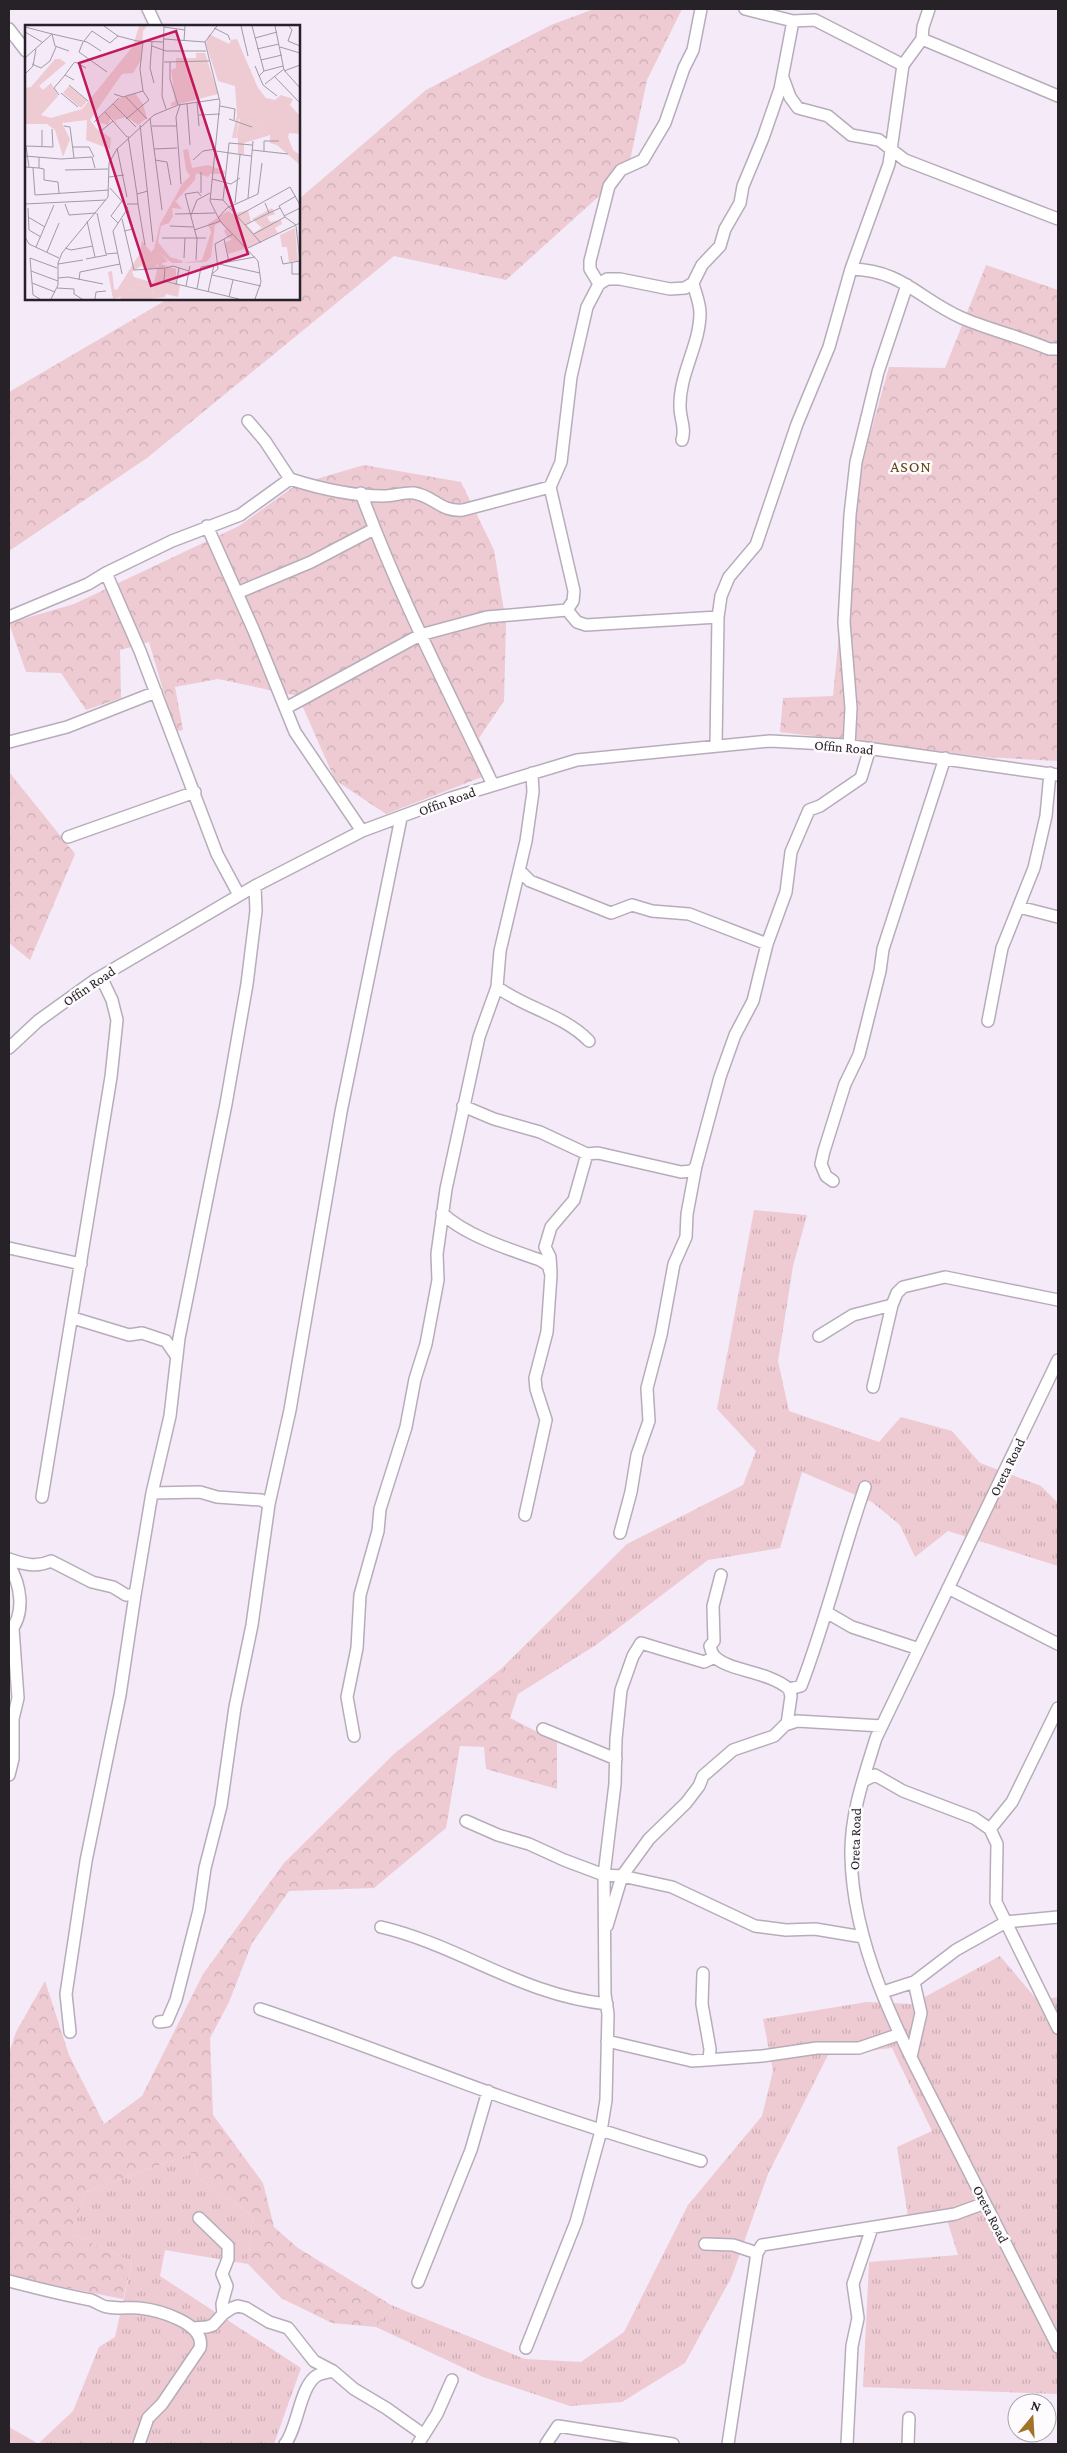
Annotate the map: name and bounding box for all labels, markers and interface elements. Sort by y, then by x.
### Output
inset map [25,25,300,300]
district label: ASON [890,458,932,475]
street label: Offin Road [814,736,875,758]
street label: Offin Road [416,783,478,819]
street label: Offin Road [60,962,119,1009]
street label: Oreta Road [986,1435,1028,1498]
street label: Oreta Road [846,1807,864,1870]
street label: Oreta Road [970,2183,1013,2246]
north arrow [1007,2393,1057,2443]
text: N [1029,2397,1043,2415]

